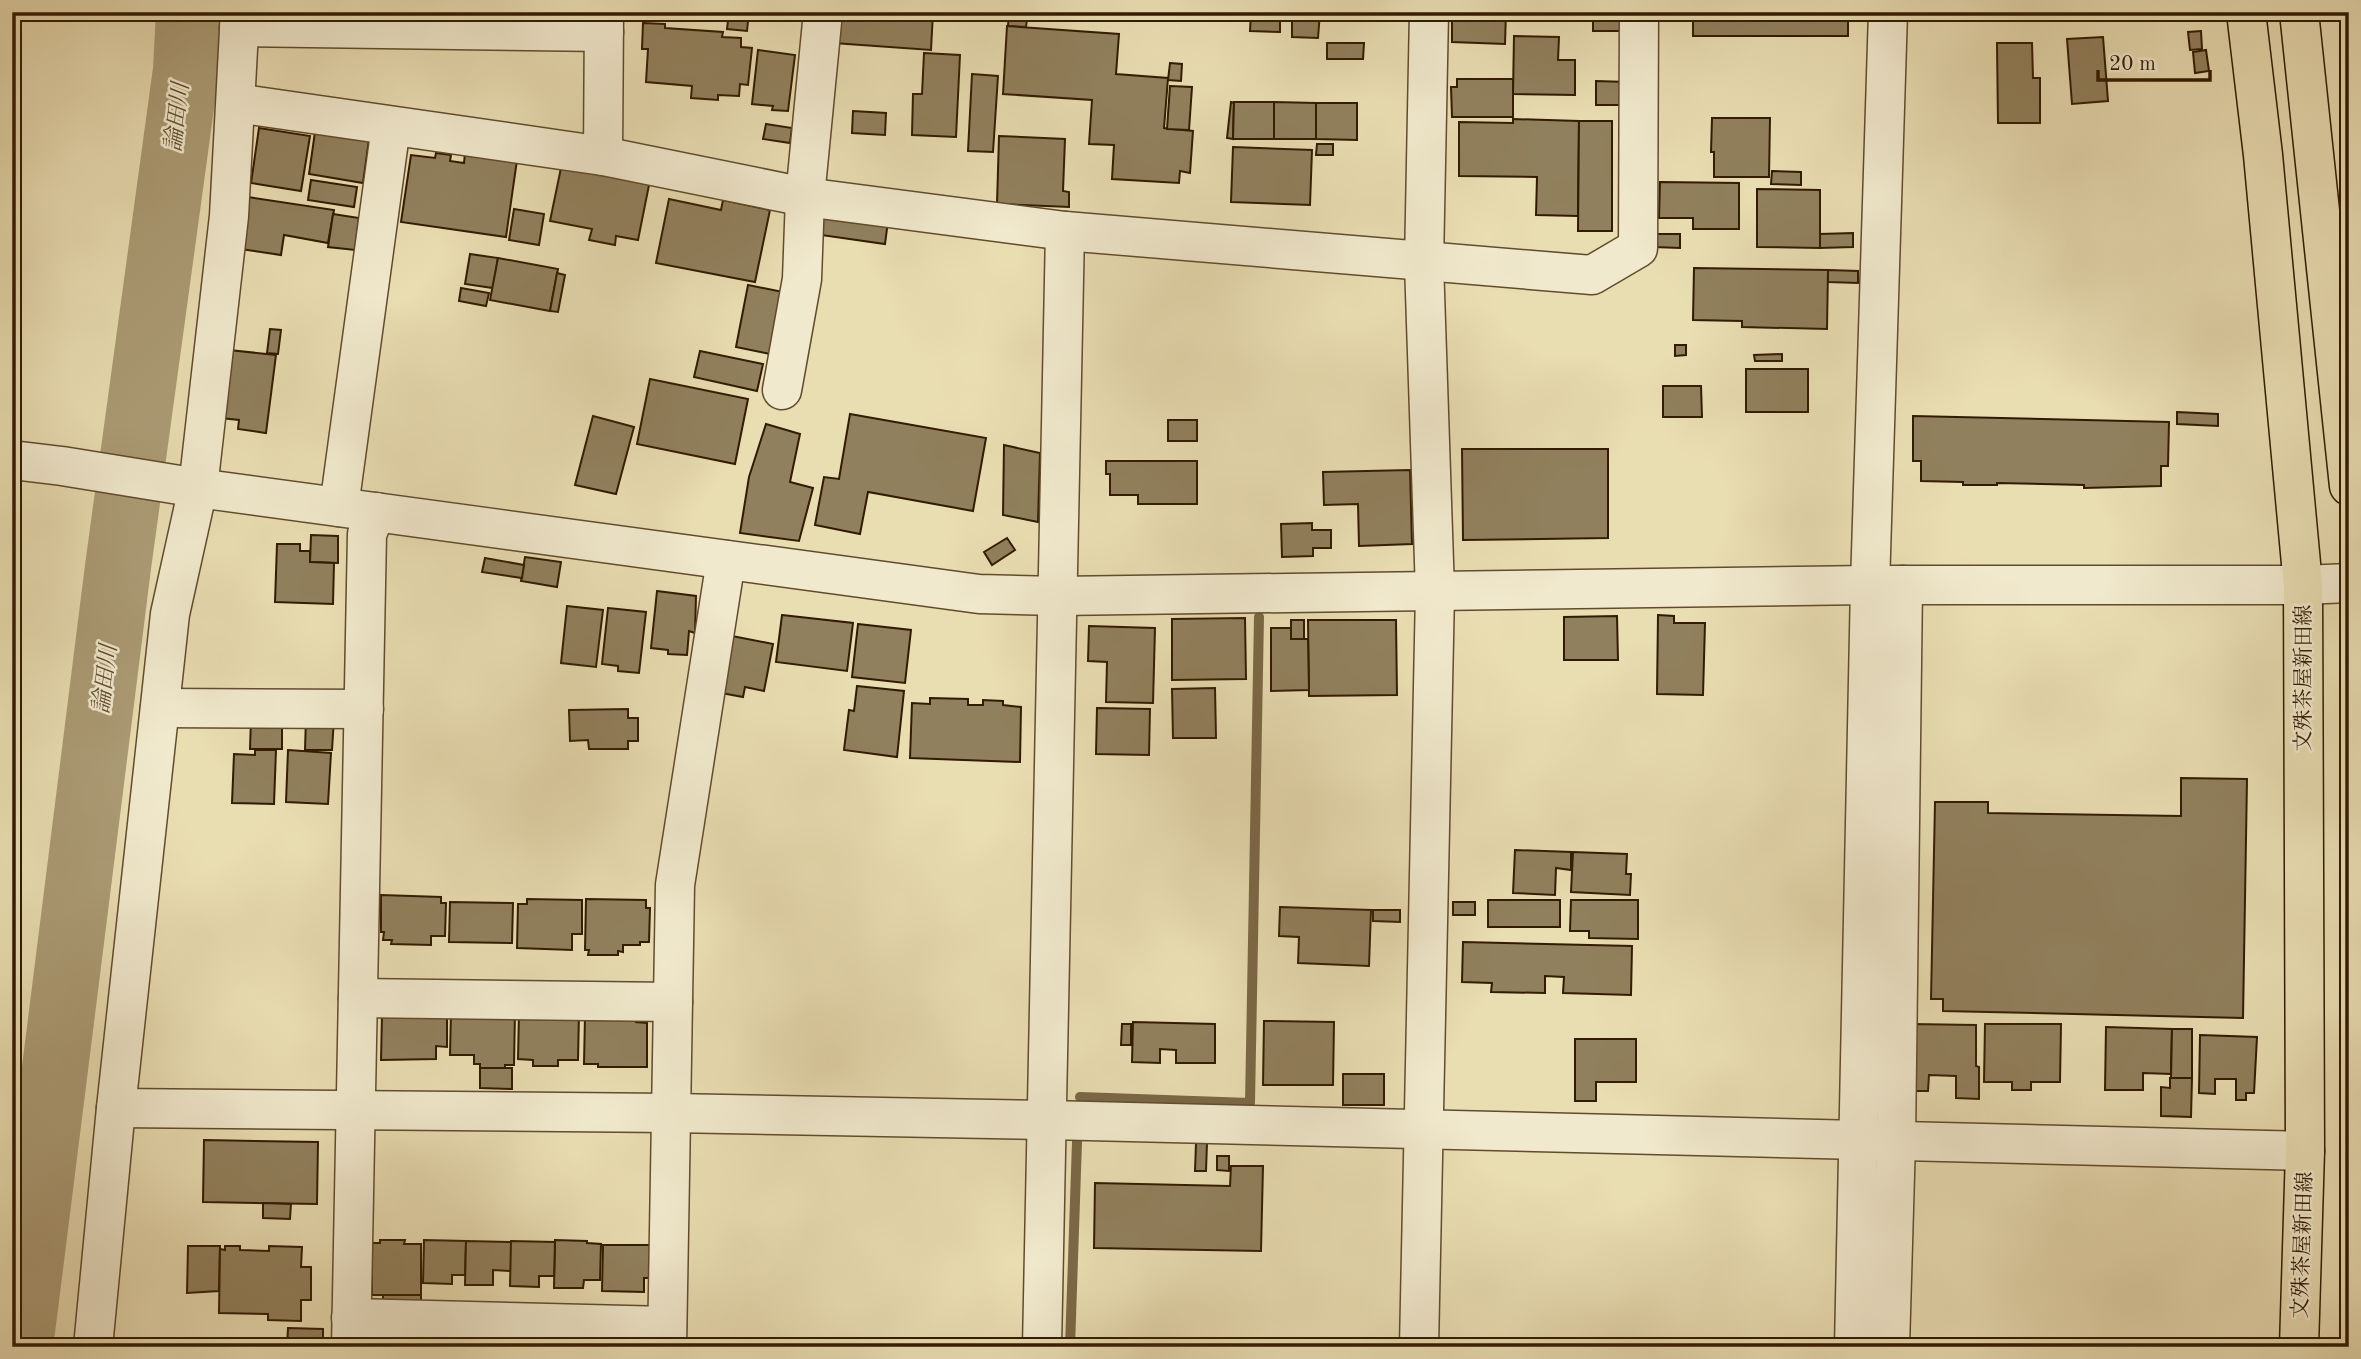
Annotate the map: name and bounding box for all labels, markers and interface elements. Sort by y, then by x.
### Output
scale bar [2098,38,2210,82]
text: 20 m [2109,54,2156,75]
water label: 論田川 [160,78,193,153]
street label: 文殊茶屋新田線 [2292,605,2315,752]
water label: 論田川 [88,640,121,715]
street label: 文殊茶屋新田線 [2288,1171,2317,1319]

